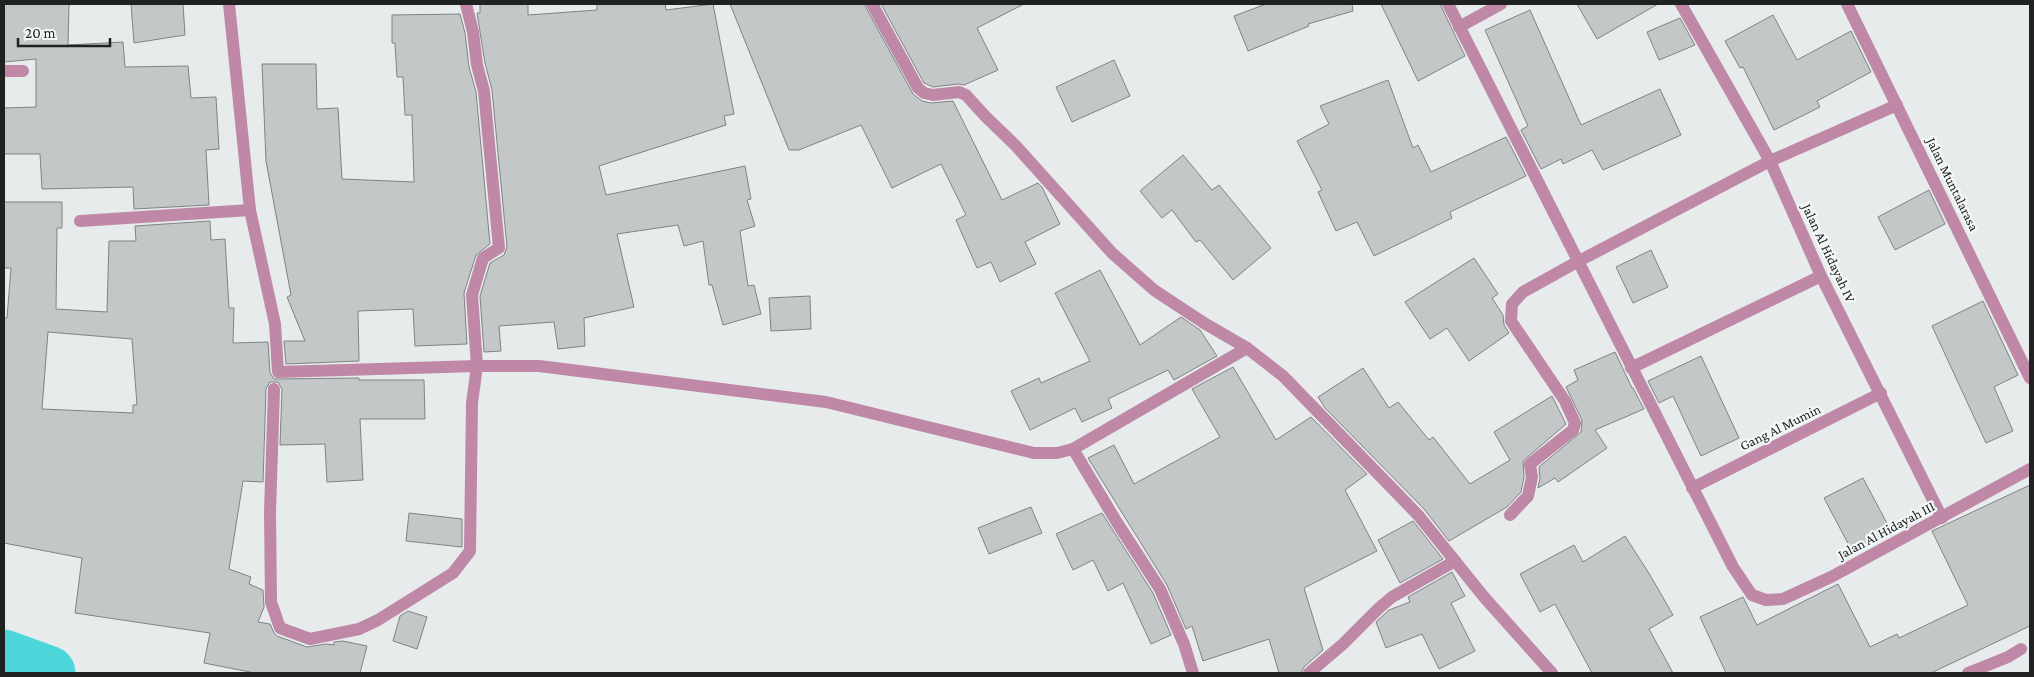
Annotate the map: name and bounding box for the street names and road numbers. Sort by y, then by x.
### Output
street label: Jalan Muntalarasa [1923,133,1983,234]
street label: Jalan Al Hidayah IV [1798,199,1859,305]
street label: Gang Al Mumin [1737,400,1823,453]
street label: Jalan Al Hidayah III [1833,498,1937,563]

